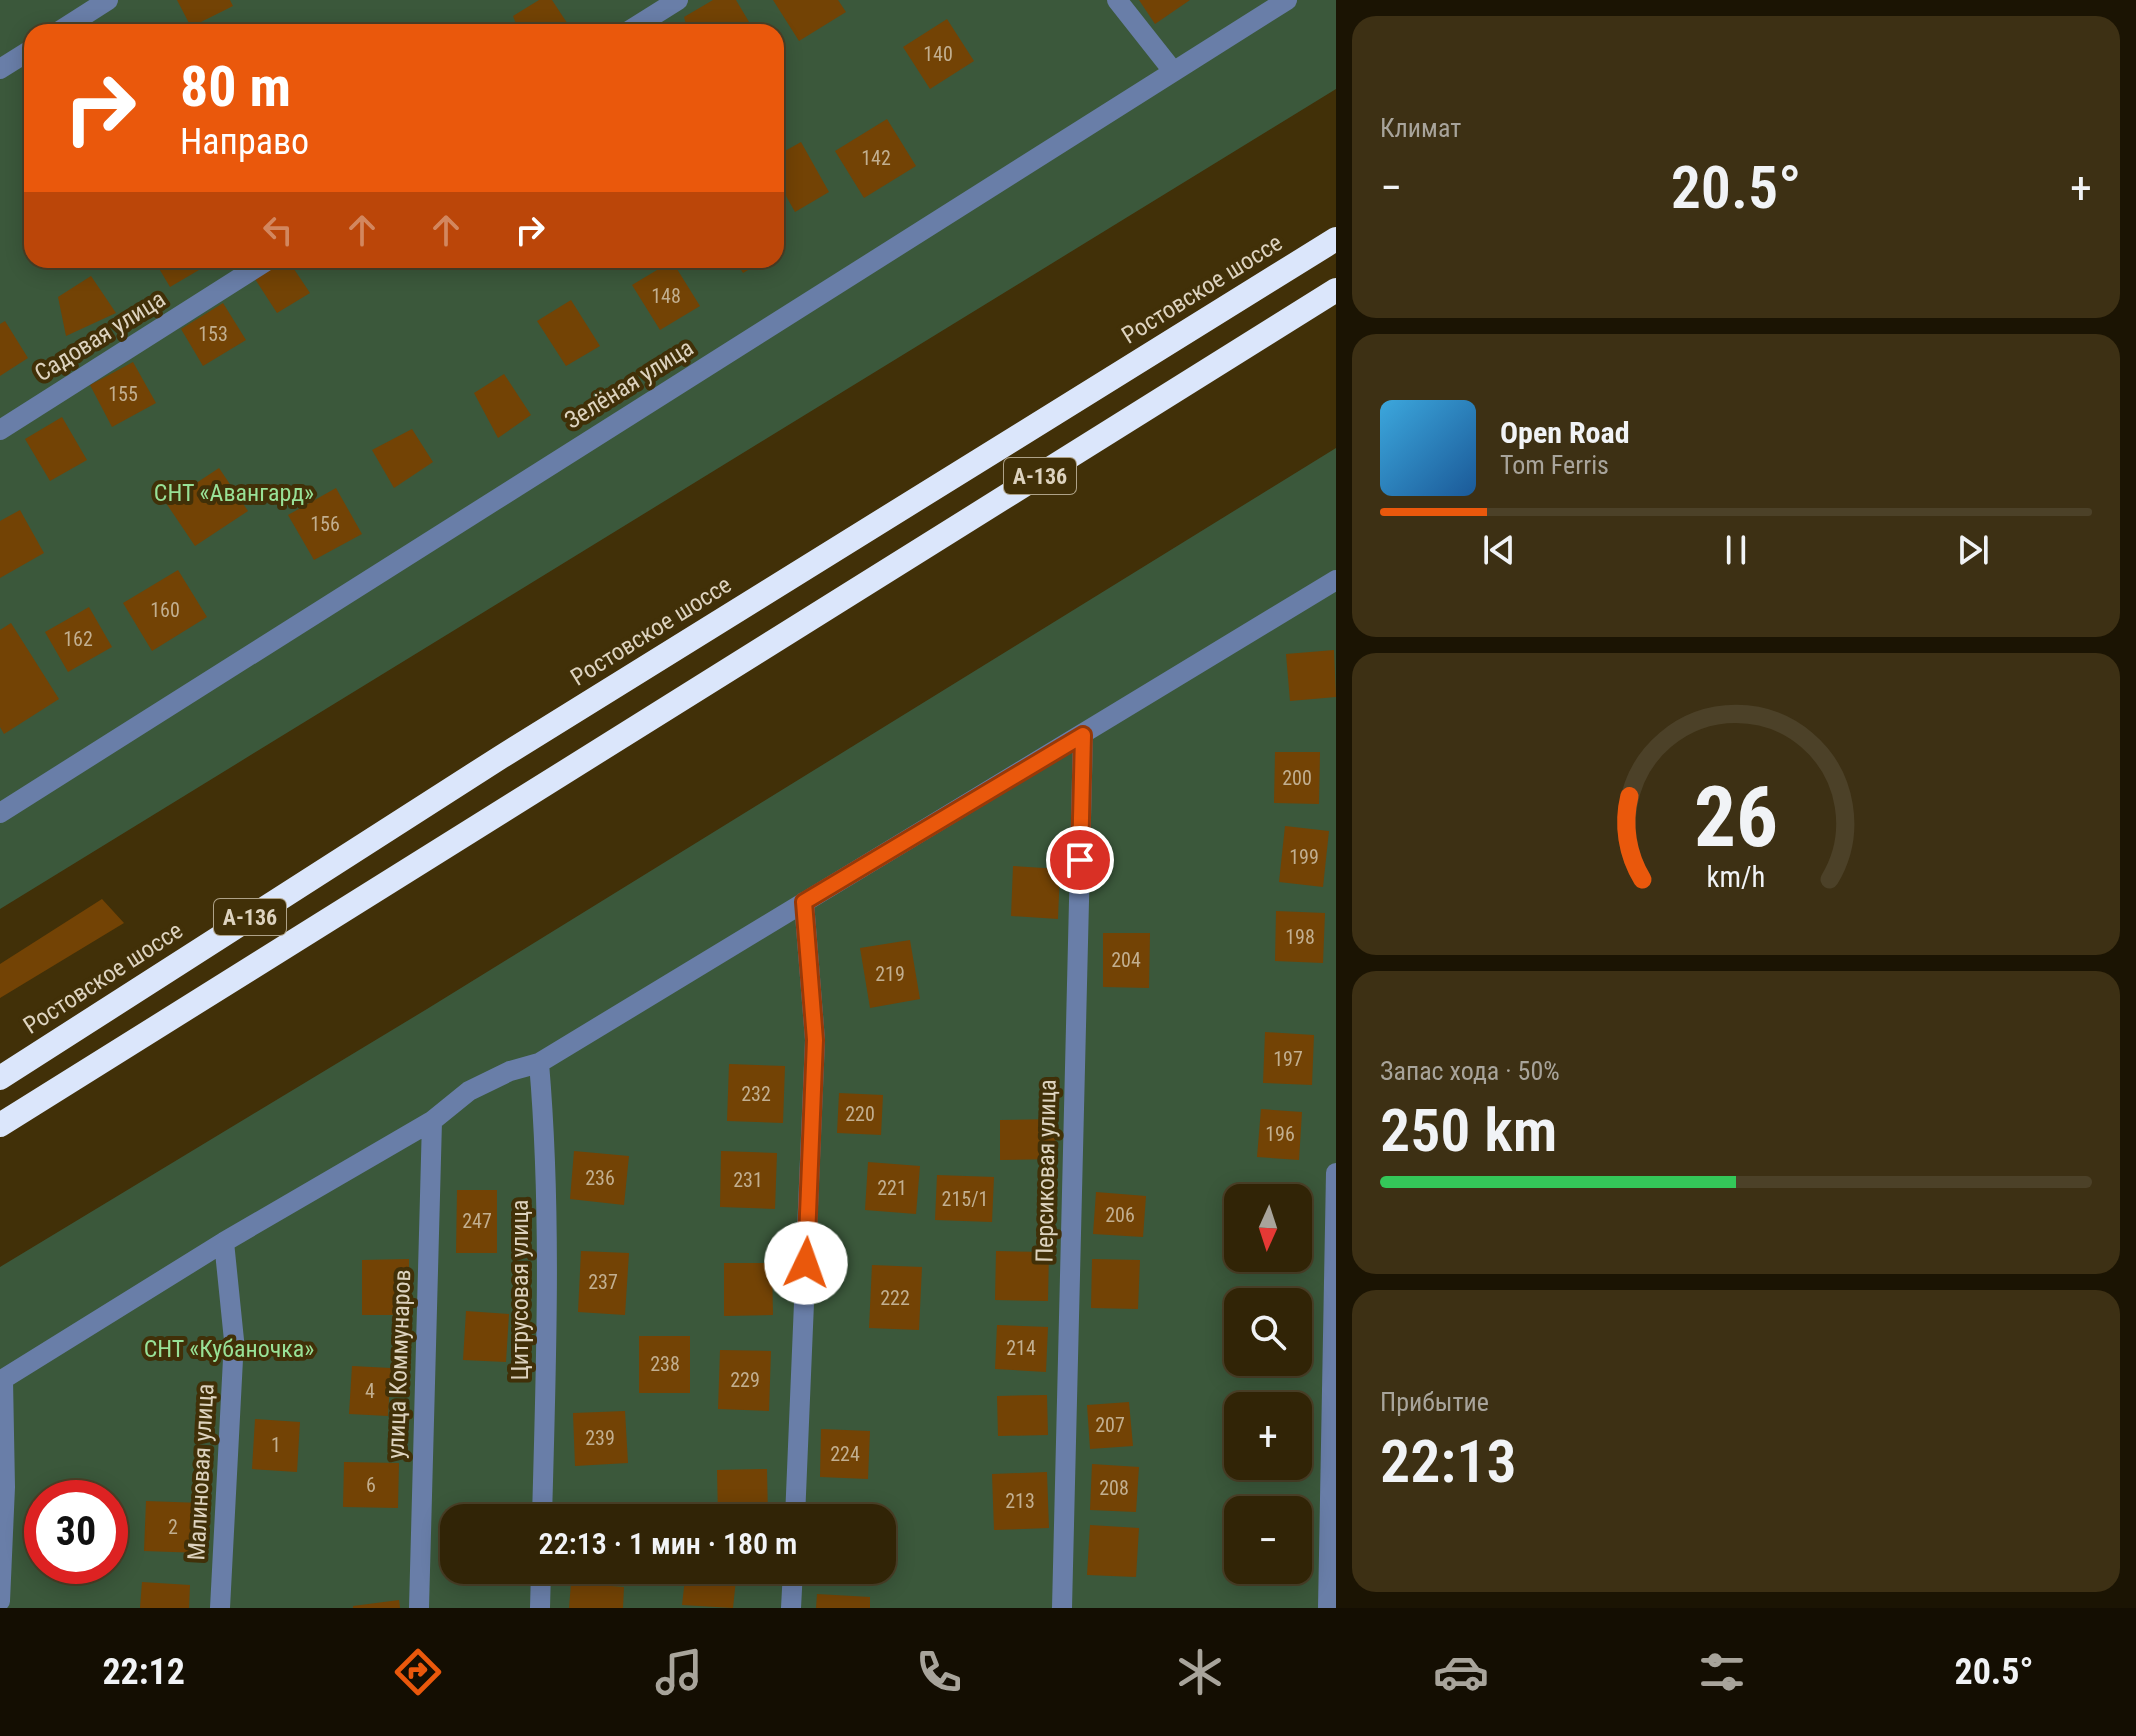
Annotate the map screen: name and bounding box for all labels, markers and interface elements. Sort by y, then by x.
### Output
house number: 140 [923,42,953,66]
text: 80 m [180,54,291,120]
icon: right [48,56,152,160]
text: Климат [1380,113,1461,143]
text: Направо [180,121,309,163]
house number: 142 [861,146,891,170]
text: 20.5° [1671,152,1801,223]
text: − [1380,162,1402,214]
text: + [2070,162,2092,214]
icon: left [256,208,300,252]
icon: ahead [340,208,384,252]
icon: ahead [424,208,468,252]
icon: right [508,208,552,252]
street label: Ростовское шоссе [1117,228,1287,350]
house number: 148 [651,284,681,308]
street label: Садовая улица [30,285,170,387]
house number: 153 [198,322,228,346]
street label: Зелёная улица [560,333,698,435]
house number: 155 [108,382,138,406]
text: Open Road [1500,415,1630,450]
text: Tom Ferris [1500,450,1609,480]
road number: А-136 [1004,458,1076,494]
park label: СНТ «Авангард» [154,479,314,507]
house number: 156 [310,512,340,536]
icon: previous [1477,528,1521,572]
icon: pause [1714,528,1758,572]
icon: next [1951,528,1995,572]
street label: Ростовское шоссе [566,570,736,692]
house number: 160 [150,598,180,622]
house number: 162 [63,627,93,651]
house number: 200 [1282,766,1312,790]
text: 26 [1694,769,1778,866]
pin [1046,826,1114,894]
icon: arrive [1058,838,1102,882]
house number: 199 [1289,845,1319,869]
text: km/h [1707,860,1765,894]
road number: А-136 [214,899,286,935]
street label: Ростовское шоссе [18,916,188,1040]
house number: 198 [1285,925,1315,949]
house number: 204 [1111,948,1141,972]
house number: 219 [875,962,905,986]
house number: 197 [1273,1047,1303,1071]
text: Запас хода · 50% [1380,1056,1560,1086]
street label: Персиковая улица [1030,1079,1062,1263]
house number: 232 [741,1082,771,1106]
text: 250 km [1380,1095,1557,1166]
house number: 220 [845,1102,875,1126]
house number: 196 [1265,1122,1295,1146]
house number: 236 [585,1166,615,1190]
house number: 231 [733,1168,763,1192]
house number: 221 [877,1176,907,1200]
north arrow [1224,1184,1312,1272]
map controls [1224,1184,1312,1584]
house number: 215/1 [942,1187,988,1211]
street label: Цитрусовая улица [506,1199,534,1381]
house number: 206 [1105,1203,1135,1227]
house number: 247 [462,1209,492,1233]
position arrow [764,1221,848,1305]
street label: улица Коммунаров [382,1269,416,1459]
house number: 237 [588,1270,618,1294]
house number: 222 [880,1286,910,1310]
button: search [1224,1288,1312,1376]
park label: СНТ «Кубаночка» [144,1335,314,1363]
house number: 214 [1006,1336,1036,1360]
house number: 238 [650,1352,680,1376]
house number: 229 [730,1368,760,1392]
house number: 4 [365,1379,375,1403]
street label: Малиновая улица [182,1383,220,1561]
text: Прибытие [1380,1387,1489,1417]
button: + [1224,1392,1312,1480]
house number: 207 [1095,1413,1125,1437]
house number: 239 [585,1426,615,1450]
text: 22:13 [1380,1426,1517,1497]
house number: 1 [271,1433,281,1457]
house number: 224 [830,1442,860,1466]
house number: 6 [366,1473,376,1497]
house number: 208 [1099,1476,1129,1500]
speed limit sign: 30 [24,1480,128,1584]
house number: 213 [1005,1489,1035,1513]
button: − [1224,1496,1312,1584]
house number: 2 [168,1515,178,1539]
text: 22:13 · 1 мин · 180 m [539,1526,797,1561]
icon: directions [390,1644,446,1700]
icon: music [651,1644,707,1700]
icon: phone [911,1644,967,1700]
icon: climate [1172,1644,1228,1700]
icon: car [1433,1644,1489,1700]
icon: filters [1694,1644,1750,1700]
text: 22:12 [102,1651,185,1693]
text: 20.5° [1954,1651,2034,1693]

